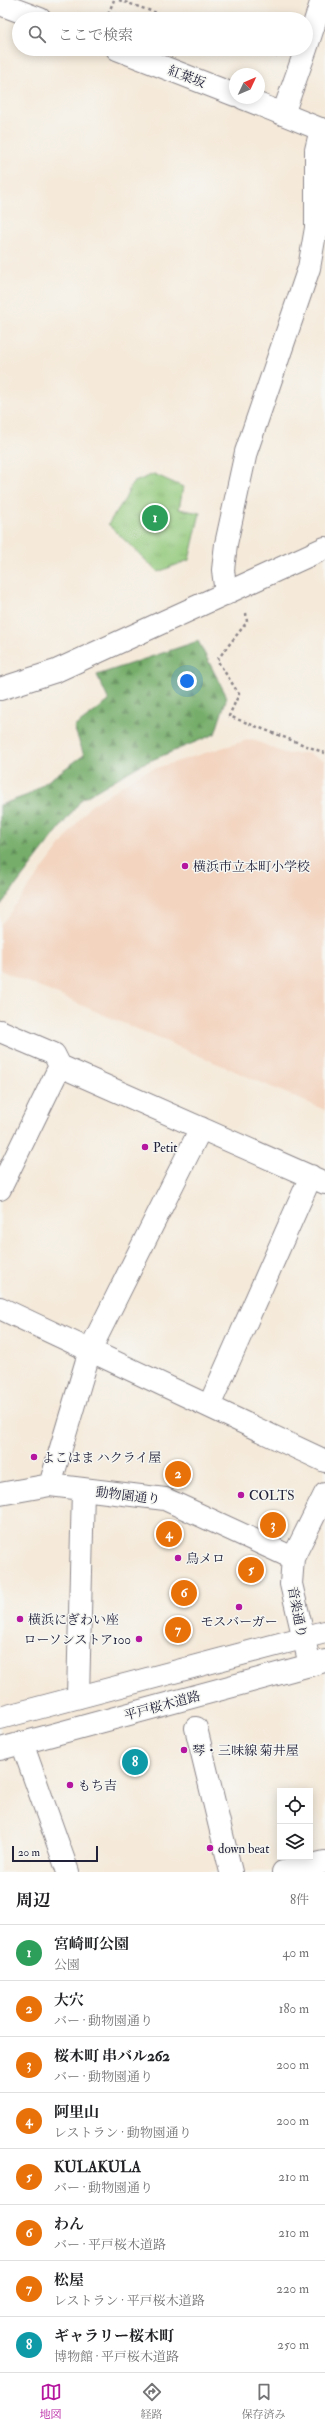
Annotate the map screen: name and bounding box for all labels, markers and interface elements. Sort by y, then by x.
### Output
search box [12,12,313,56]
icon: search [26,23,48,45]
text: ここで検索 [58,26,133,45]
street label: 紅葉坂 [166,62,208,91]
north arrow [229,68,265,104]
pin: 1 [142,503,168,533]
your location [177,671,197,691]
place label: 横浜市立本町小学校 [193,859,310,875]
marker: 横浜市立本町小学校 [180,861,190,871]
place label: Petit [153,1140,178,1156]
marker: Petit [140,1142,150,1152]
place label: よこはま ハクライ屋 [42,1450,161,1466]
marker: よこはま ハクライ屋 [29,1452,39,1462]
pin: 2 [165,1459,191,1489]
street label: 動物園通り [95,1484,161,1508]
place label: COLTS [249,1488,294,1504]
marker: COLTS [236,1490,246,1500]
pin: 3 [260,1510,286,1540]
pin: 4 [156,1519,182,1549]
place label: 鳥メロ [186,1551,225,1567]
marker: 鳥メロ [173,1553,183,1563]
pin: 5 [238,1555,264,1585]
pin: 6 [171,1578,197,1608]
street label: 音楽通り [284,1585,310,1639]
marker: モスバーガー [234,1602,244,1612]
place label: 横浜にぎわい座 [28,1612,119,1628]
marker: 横浜にぎわい座 [15,1614,25,1624]
place label: モスバーガー [200,1614,278,1630]
pin: 7 [165,1615,191,1645]
place label: ローソンストア100 [23,1632,131,1648]
marker: ローソンストア100 [134,1634,144,1644]
street label: 平戸桜木道路 [123,1688,202,1724]
place label: 琴・三味線 菊井屋 [192,1743,299,1759]
marker: 琴・三味線 菊井屋 [179,1745,189,1755]
pin: 8 [122,1747,148,1777]
place label: もち吉 [78,1778,117,1794]
marker: もち吉 [65,1780,75,1790]
map controls [277,1788,313,1860]
button: locate [277,1788,313,1824]
button: layers [277,1824,313,1860]
place label: down beat [218,1841,269,1857]
marker: down beat [205,1843,215,1853]
scale bar [12,1844,98,1863]
text: 20 m [18,1846,40,1859]
text: 周辺 [16,1890,50,1911]
text: 8件 [290,1892,309,1908]
text: 宮崎町公園 [54,1935,129,1954]
text: 1 [27,1945,31,1961]
text: 40 m [283,1945,309,1961]
text: 公園 [54,1957,80,1973]
text: 大穴 [54,1991,84,2010]
text: 2 [26,2001,32,2017]
text: 180 m [279,2001,309,2017]
text: バー · 動物園通り [54,2013,153,2029]
text: 桜木町 串バル262 [54,2047,170,2066]
text: 3 [27,2057,32,2073]
text: 200 m [276,2057,309,2073]
text: バー · 動物園通り [54,2069,153,2085]
text: 阿里山 [54,2103,99,2122]
text: 4 [25,2113,33,2129]
text: 200 m [276,2113,309,2129]
text: レストラン · 動物園通り [54,2125,192,2141]
text: KULAKULA [54,2158,141,2177]
text: 5 [26,2169,32,2185]
text: 210 m [278,2169,309,2185]
text: バー · 動物園通り [54,2180,153,2196]
text: わん [54,2215,84,2234]
text: 6 [26,2225,32,2241]
text: 210 m [278,2225,309,2241]
text: バー · 平戸桜木道路 [54,2237,166,2253]
text: 松屋 [54,2271,84,2290]
text: 7 [26,2281,32,2297]
text: 220 m [276,2281,309,2297]
text: レストラン · 平戸桜木道路 [54,2293,205,2309]
text: ギャラリー桜木町 [54,2327,174,2346]
text: 8 [26,2337,32,2353]
text: 250 m [277,2337,309,2353]
text: 博物館 · 平戸桜木道路 [54,2349,179,2365]
tab: 地図 [40,2381,62,2421]
tab: 経路 [141,2381,163,2421]
tab: 保存済み [242,2381,286,2421]

